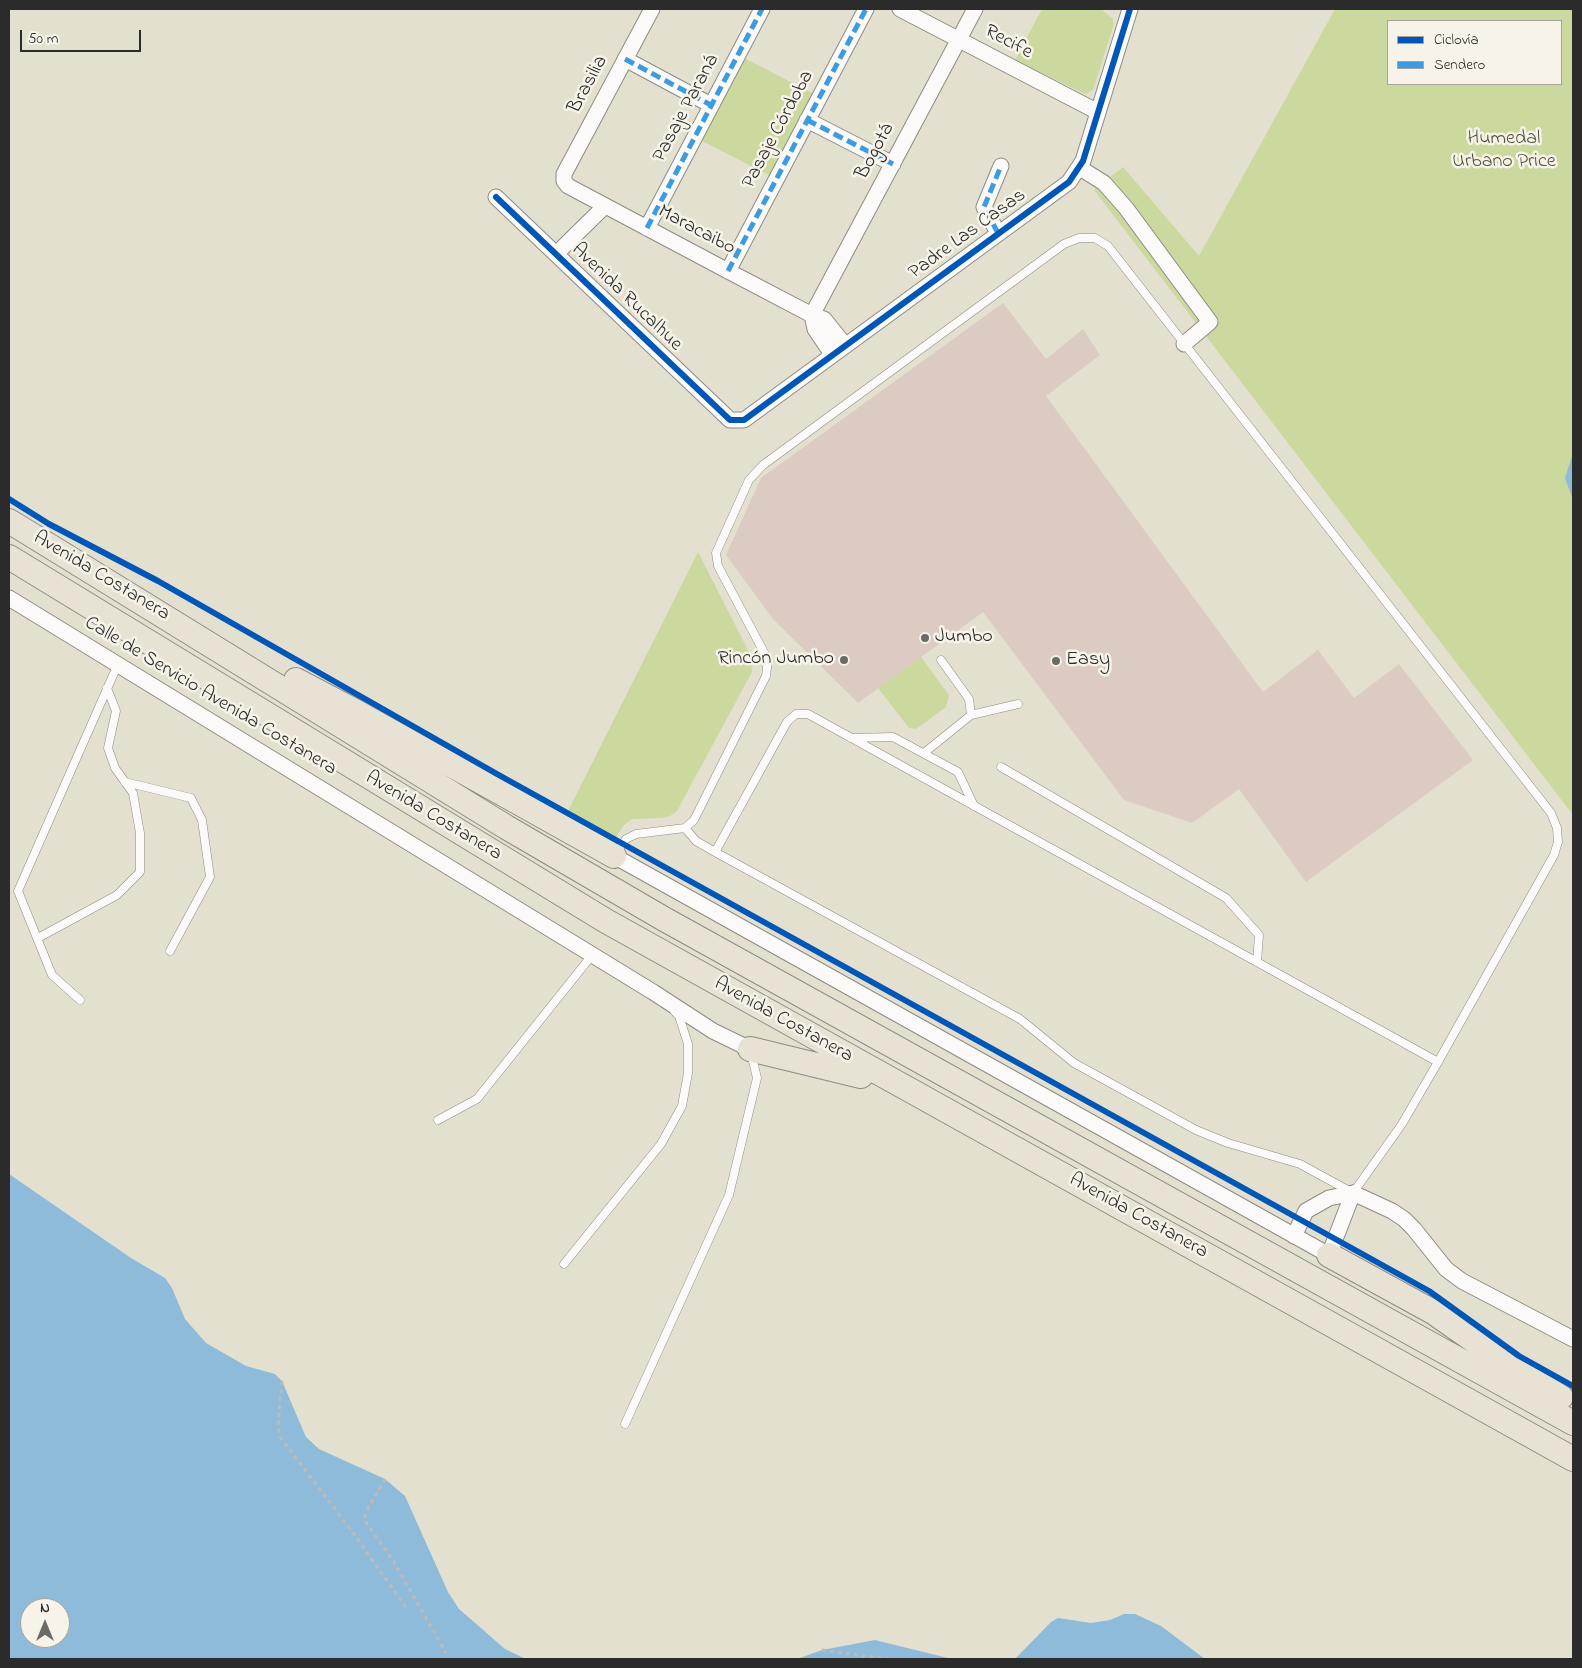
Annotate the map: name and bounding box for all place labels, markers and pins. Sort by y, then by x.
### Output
place label: Jumbo [935,626,993,650]
marker: Jumbo [919,632,931,644]
place label: Rincón Jumbo [718,648,834,672]
place label: Easy [1066,649,1110,673]
marker: Rincón Jumbo [838,654,850,666]
marker: Easy [1050,655,1062,667]

